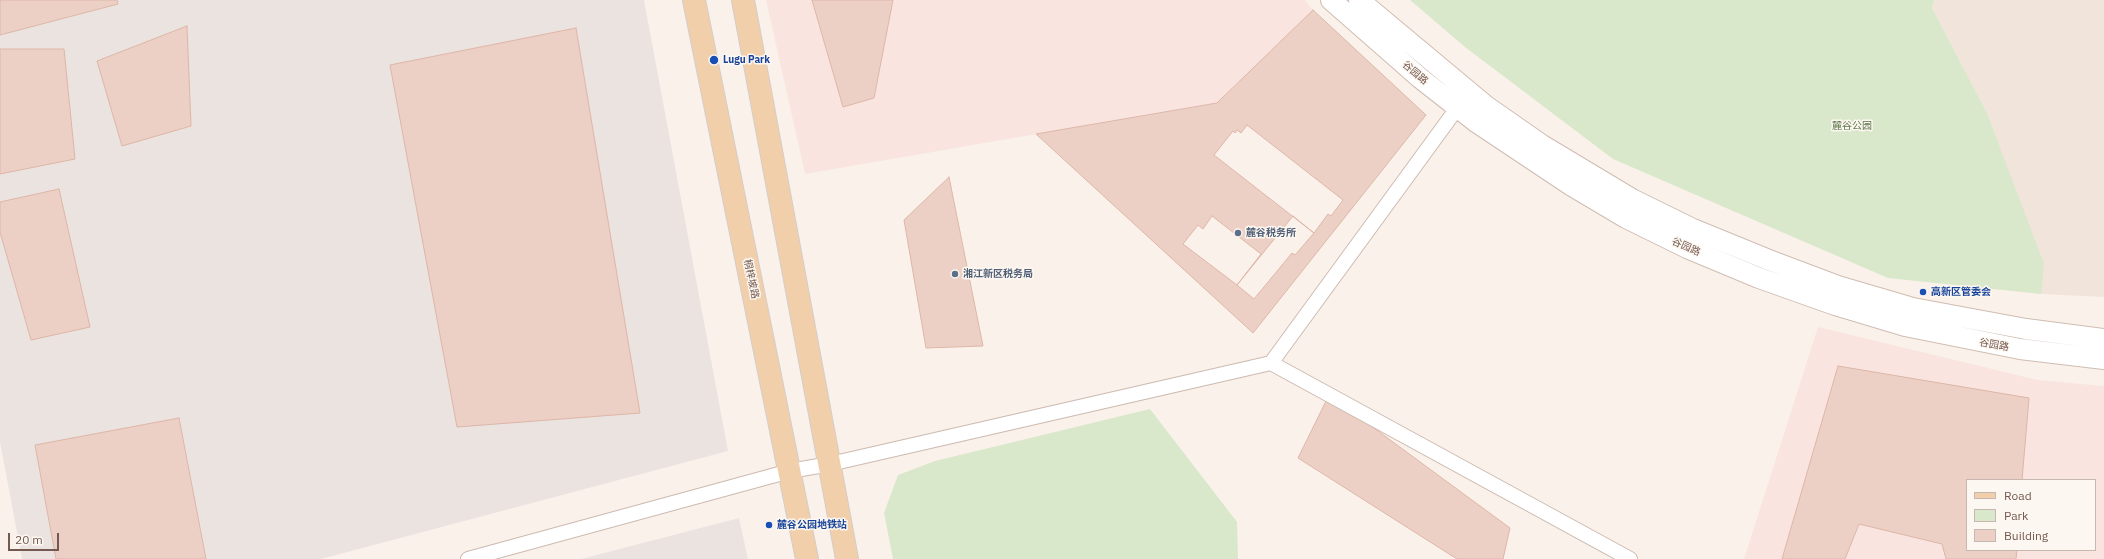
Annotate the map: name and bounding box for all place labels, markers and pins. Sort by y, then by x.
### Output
marker: Lugu Park [708,54,720,66]
place label: Lugu Park [723,54,770,66]
place label: 麓谷税务所 [1246,227,1296,239]
marker: 麓谷税务所 [1233,228,1243,238]
place label: 湘江新区税务局 [963,268,1033,280]
marker: 湘江新区税务局 [950,269,960,279]
place label: 高新区管委会 [1931,286,1991,298]
marker: 高新区管委会 [1918,287,1928,297]
place label: 麓谷公园地铁站 [777,519,847,531]
marker: 麓谷公园地铁站 [764,520,774,530]

